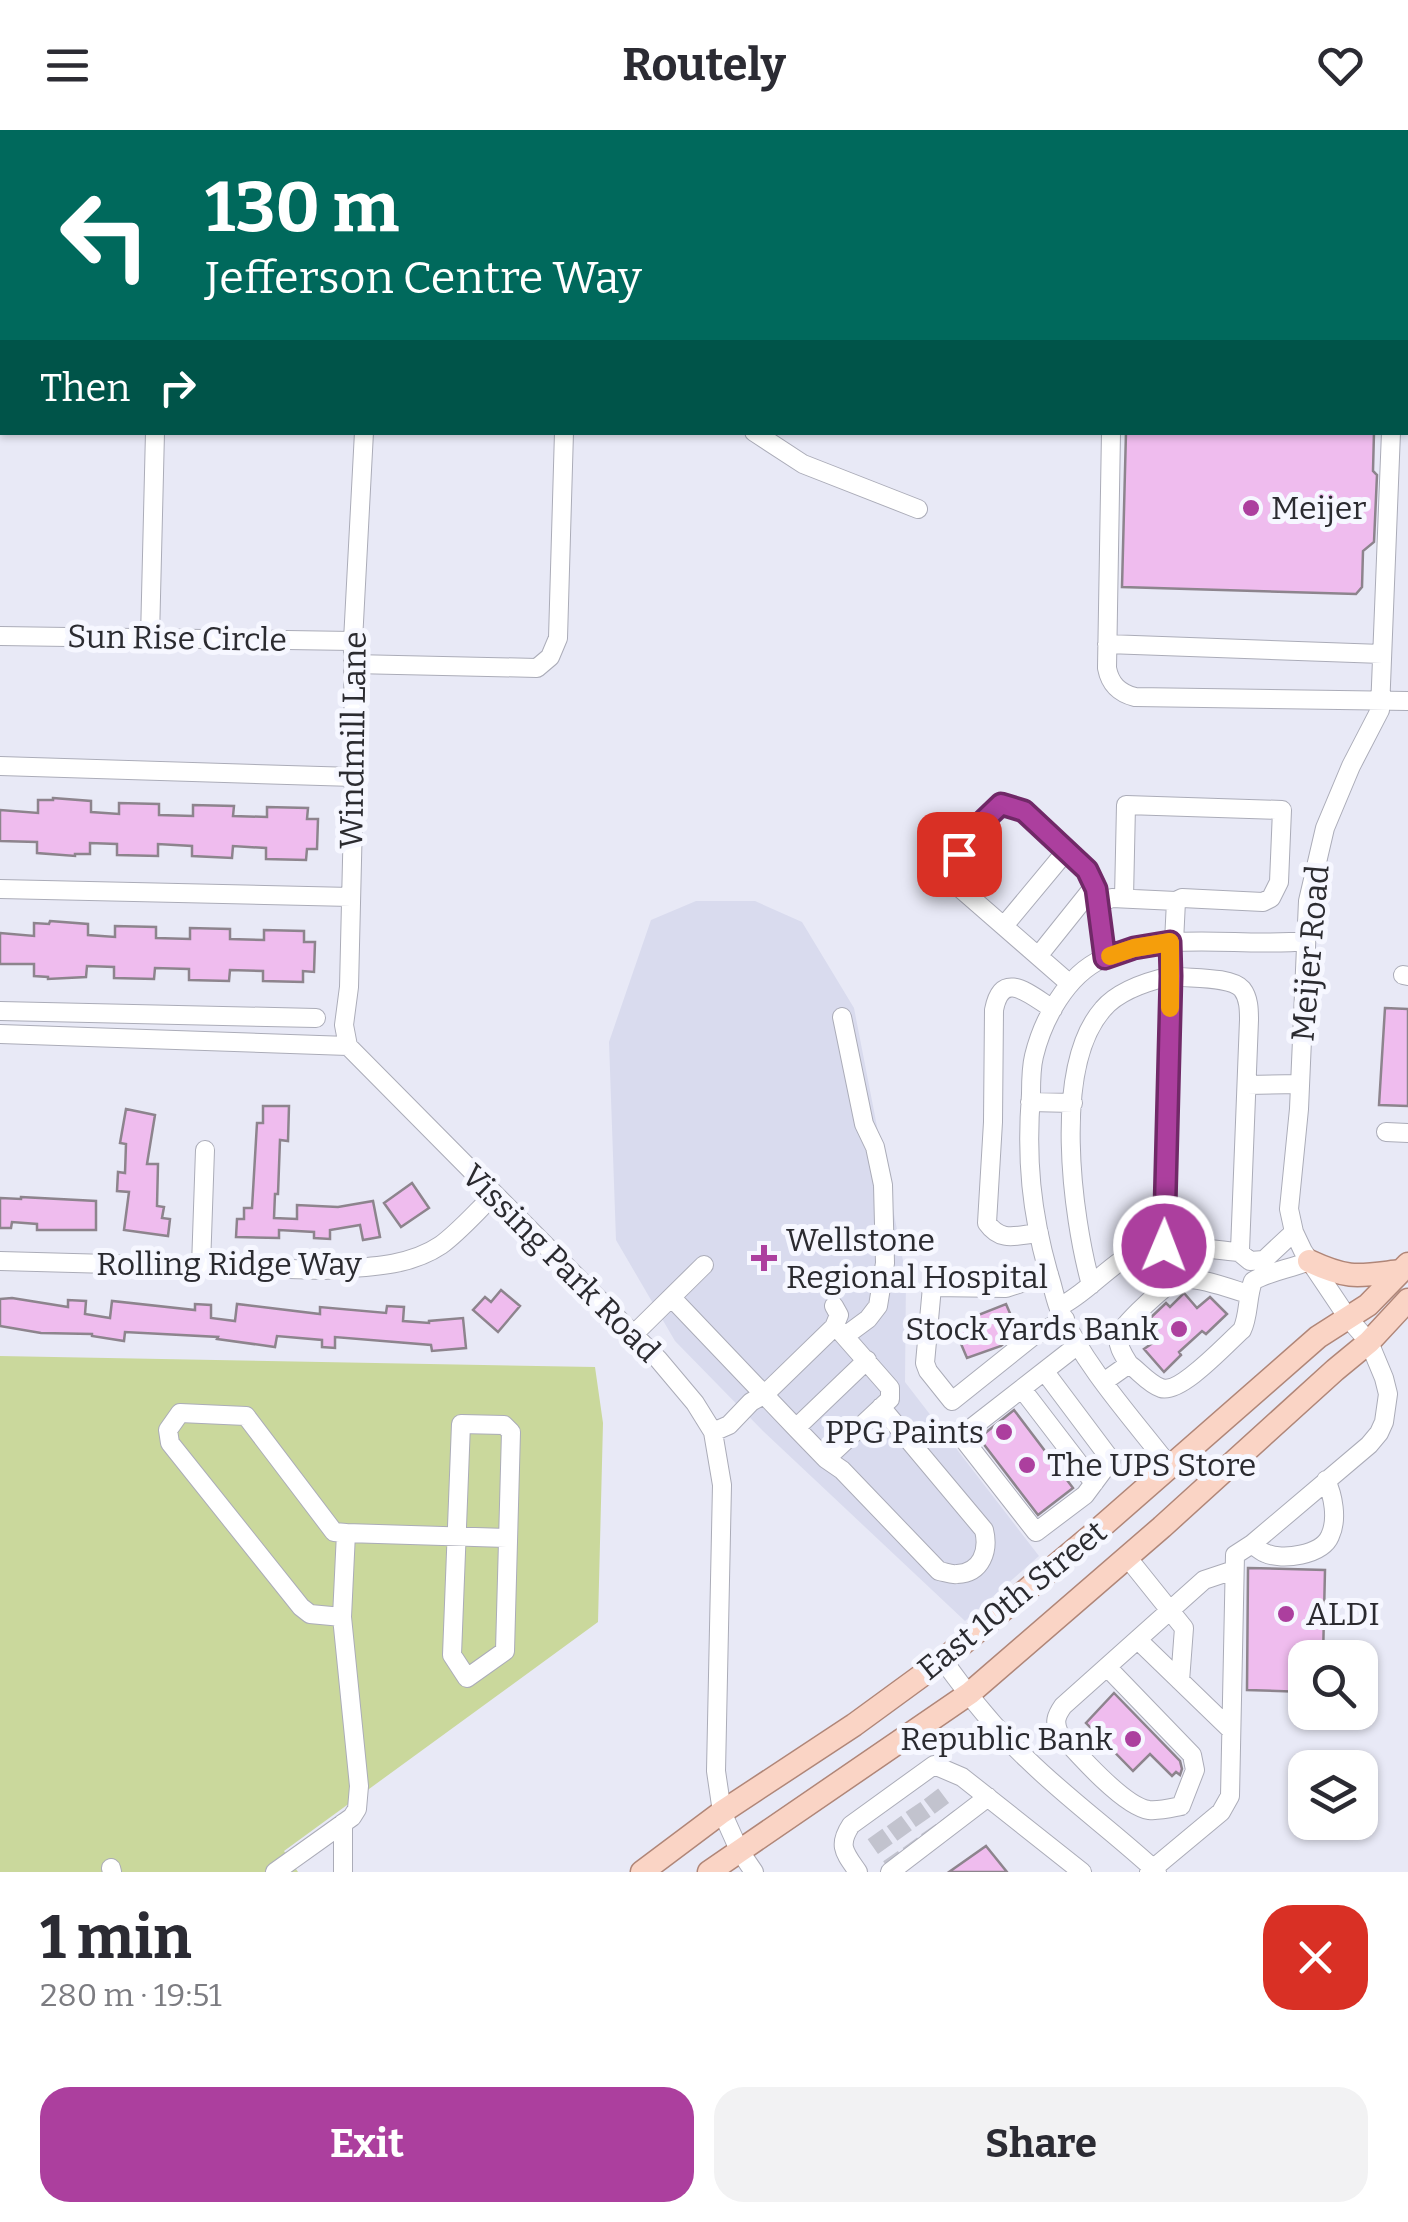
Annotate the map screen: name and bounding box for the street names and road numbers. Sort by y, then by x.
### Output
street label: Sun Rise Circle [67,617,287,659]
street label: Windmill Lane [332,631,374,849]
street label: Meijer Road [1283,863,1337,1043]
street label: Vissing Park Road [454,1156,668,1370]
street label: Rolling Ridge Way [96,1245,363,1283]
street label: East 10th Street [910,1512,1114,1688]

